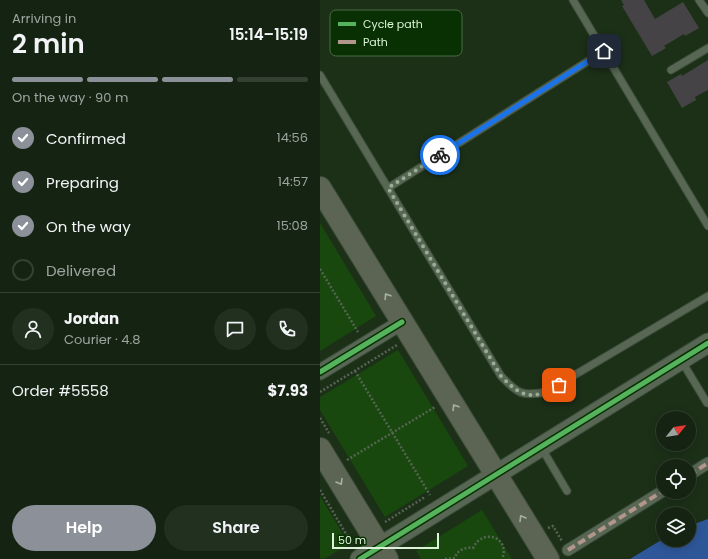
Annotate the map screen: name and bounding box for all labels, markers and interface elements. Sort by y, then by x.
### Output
text: Arriving in [12,9,76,28]
legend [330,10,462,56]
text: Cycle path [363,16,423,32]
text: 15:14–15:19 [229,24,308,45]
text: 2 min [12,26,85,62]
text: Path [363,34,388,50]
pin [587,34,621,68]
icon: home [593,40,615,62]
text: On the way · 90 m [12,88,128,107]
icon: check [12,127,34,149]
text: Confirmed [46,128,126,149]
text: 14:56 [276,128,308,147]
courier [420,135,460,175]
icon: bike [429,144,451,166]
icon: check [12,171,34,193]
text: Preparing [46,172,119,193]
text: 14:57 [278,172,308,191]
icon: check [12,215,34,237]
text: On the way [46,216,131,237]
text: 15:08 [277,216,308,235]
text: Delivered [46,260,116,281]
one-way arrow [384,293,391,300]
button: person [12,308,54,350]
text: Jordan [64,308,119,329]
button: chat [214,308,256,350]
button: phone [266,308,308,350]
text: Courier · 4.8 [64,330,140,349]
pin [542,368,576,402]
icon: bag [548,374,570,396]
text: Order #5558 [12,380,109,401]
text: $7.93 [268,380,308,401]
one-way arrow [452,404,459,411]
north arrow [656,411,696,451]
map controls [656,411,696,547]
button: locate [656,459,696,499]
one-way arrow [336,478,343,485]
button: Help [12,505,156,551]
button: Share [164,505,308,551]
button: layers [656,507,696,547]
one-way arrow [520,515,527,522]
scale bar [332,531,439,550]
text: 50 m [338,532,366,548]

